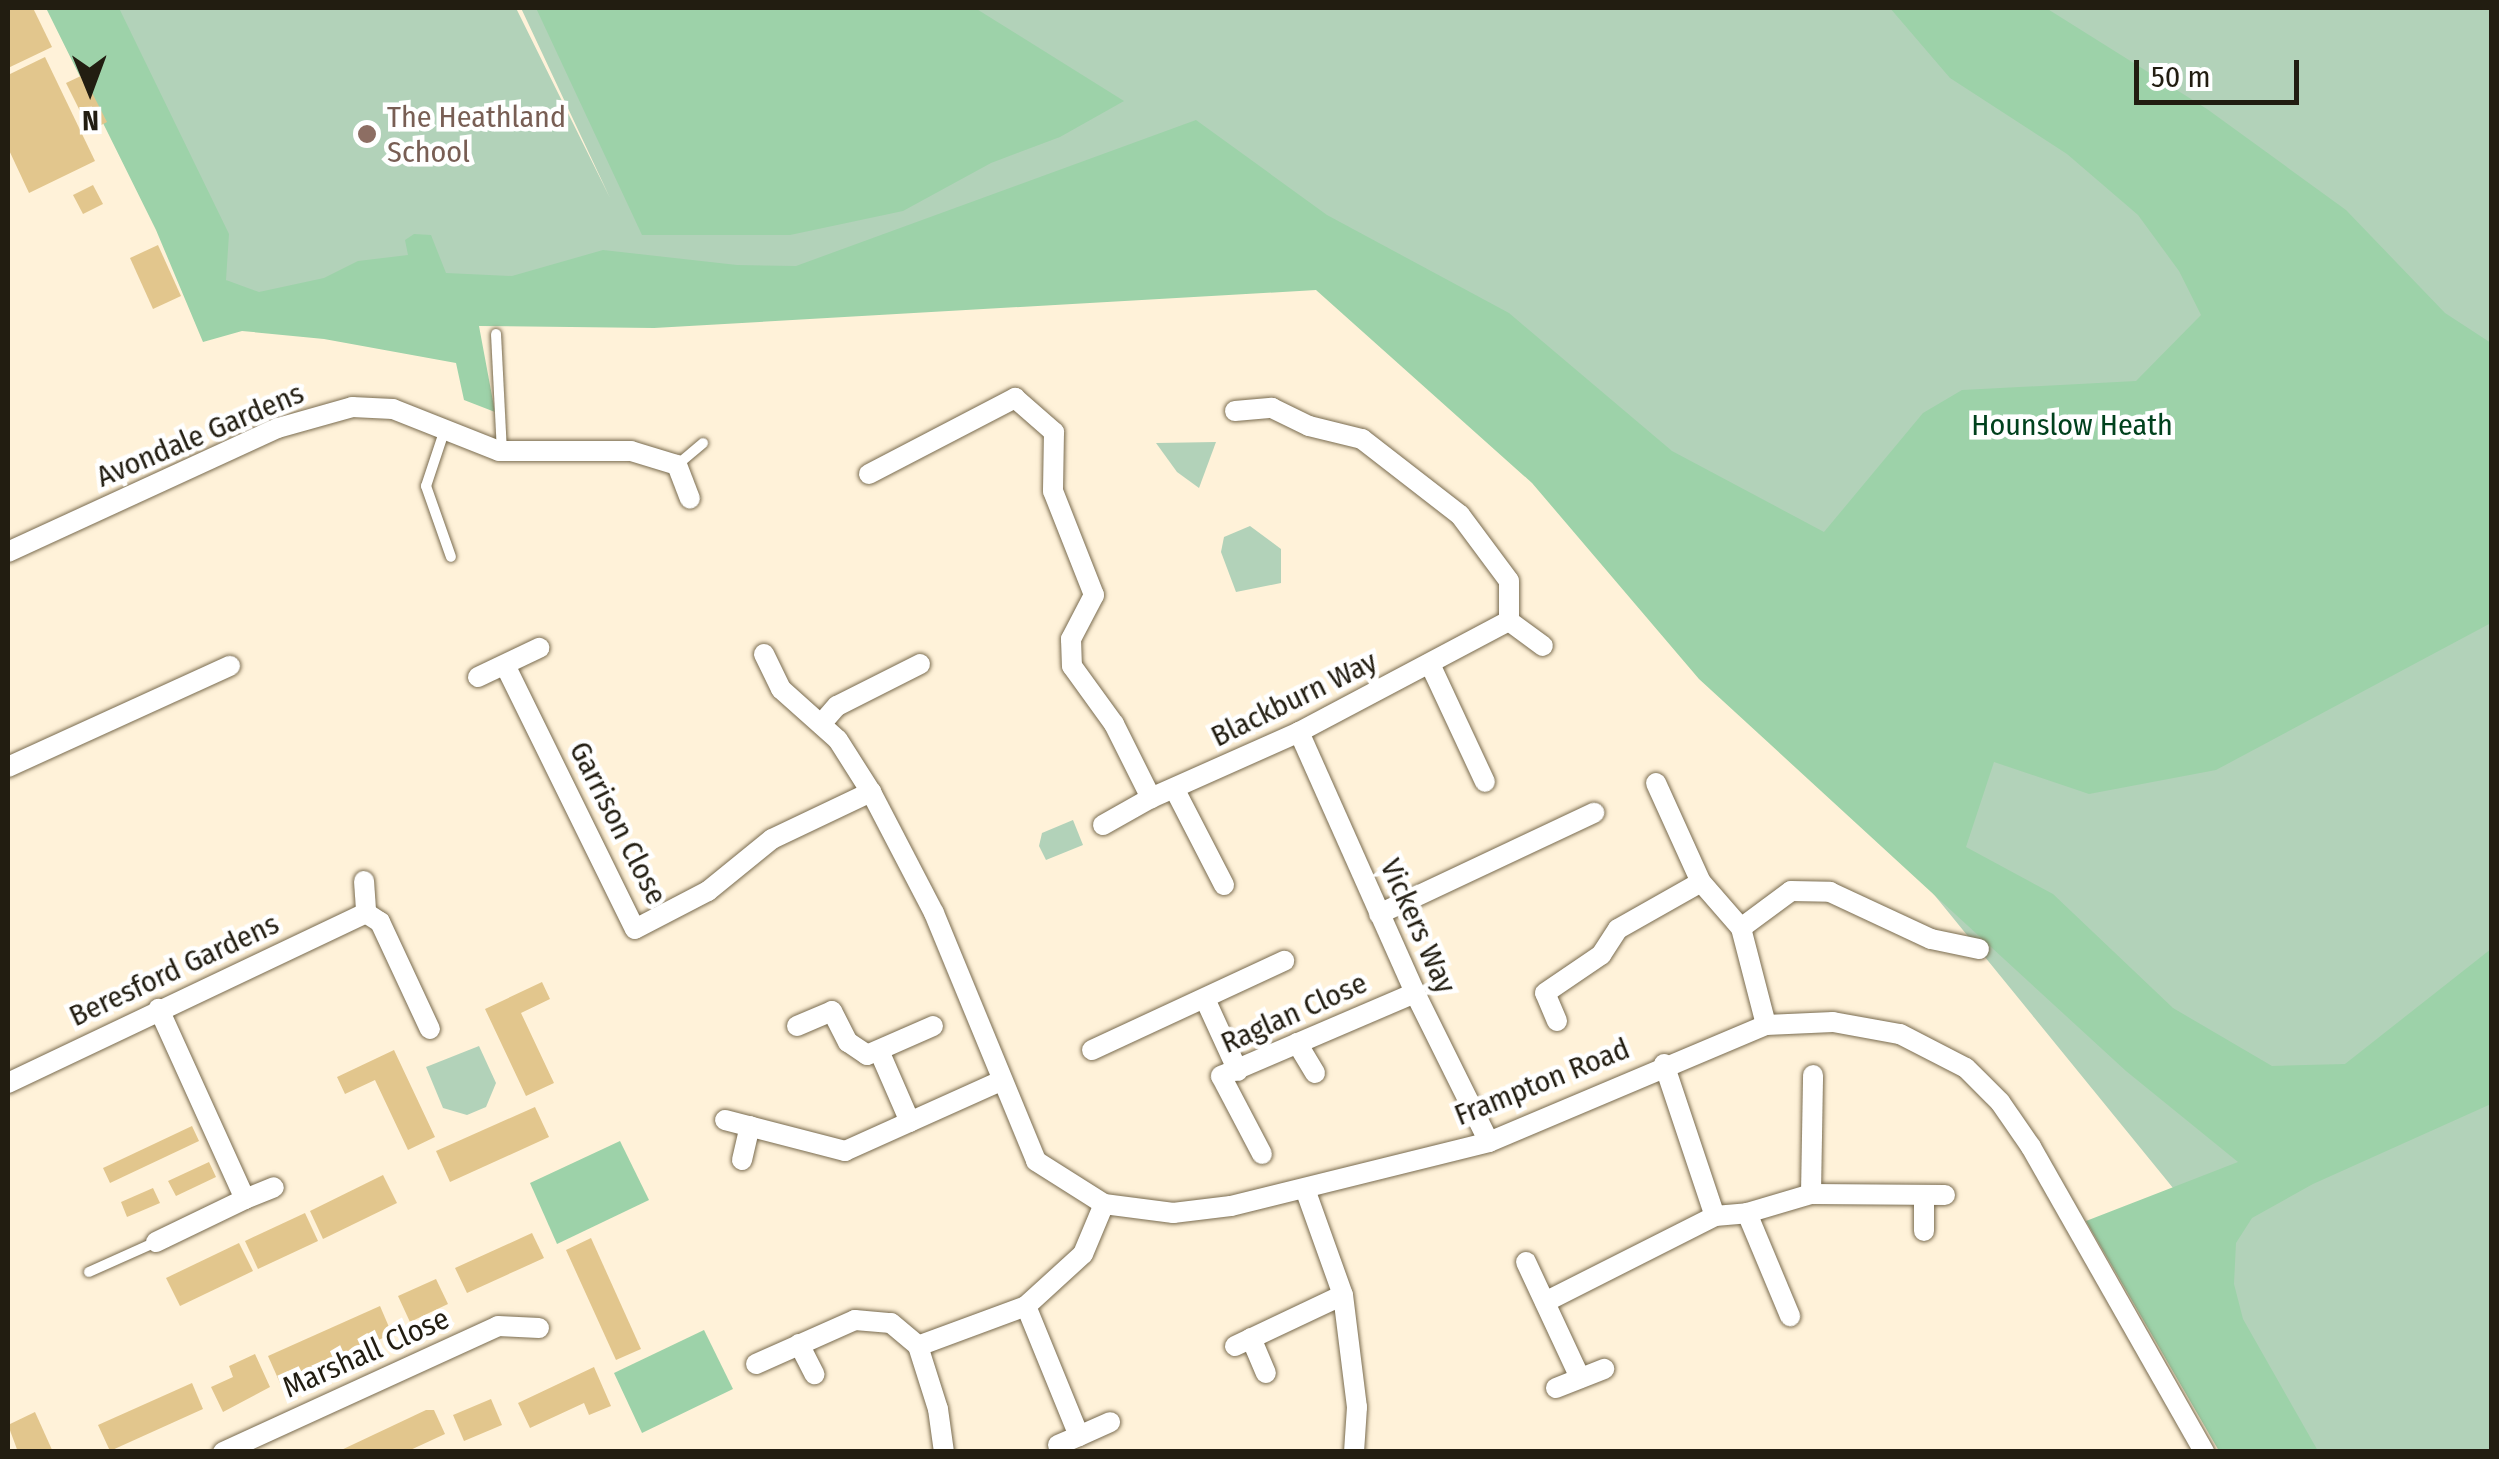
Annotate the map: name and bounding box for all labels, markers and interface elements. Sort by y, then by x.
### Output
north arrow [40,40,140,140]
scale bar [2139,40,2304,102]
text: 50 m [2151,59,2211,95]
place label: The Heathland School [387,99,566,170]
text: N [82,104,99,137]
marker: The Heathland School [356,123,378,145]
street label: Avondale Gardens [91,375,309,495]
park label: Hounslow Heath [1971,407,2173,443]
street label: Blackburn Way [1205,643,1383,755]
street label: Garrison Close [562,736,674,910]
street label: Vickers Way [1372,853,1464,999]
street label: Beresford Gardens [64,906,284,1034]
street label: Raglan Close [1215,965,1373,1061]
street label: Frampton Road [1449,1031,1635,1133]
street label: Marshall Close [277,1300,455,1406]

